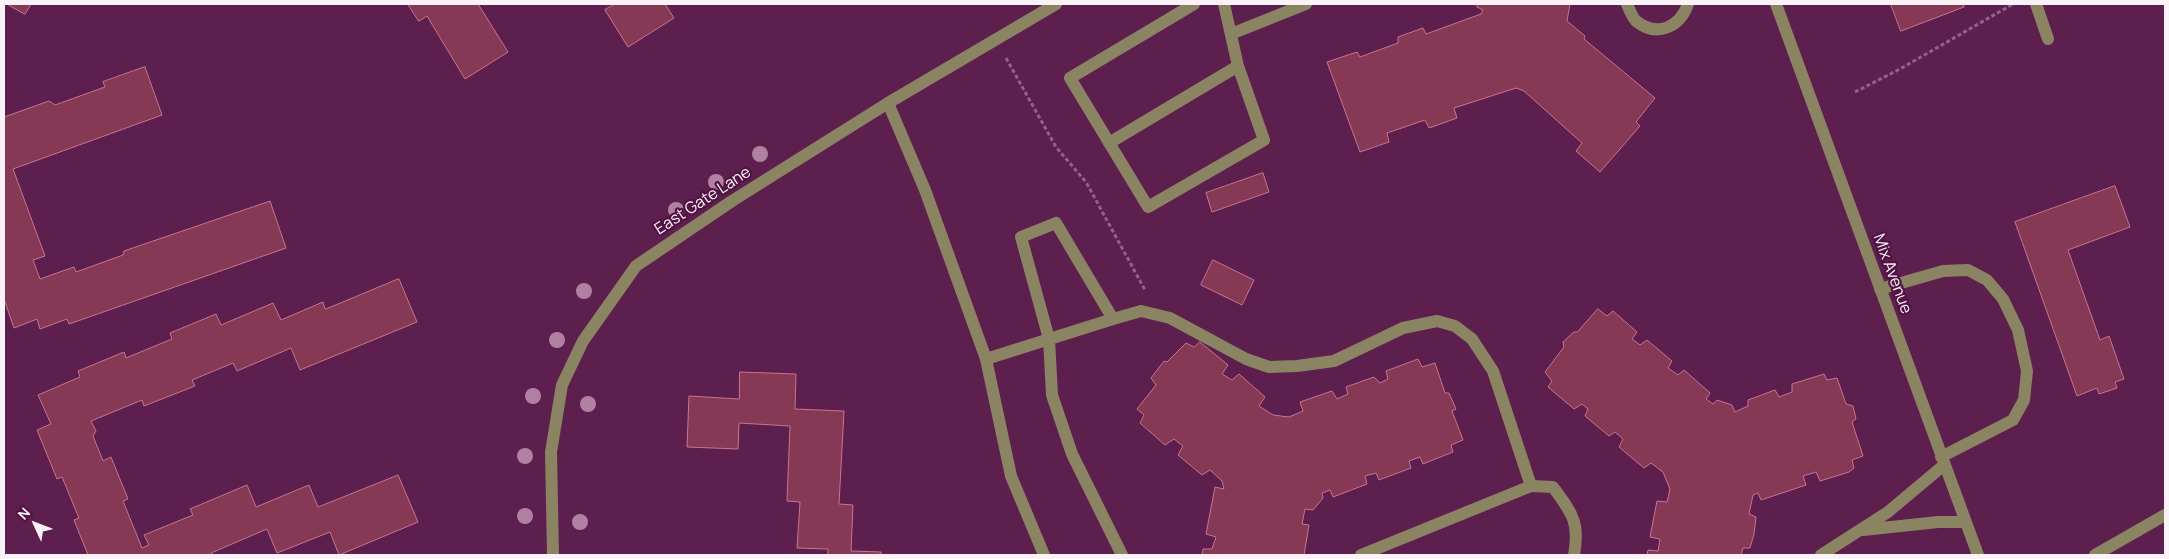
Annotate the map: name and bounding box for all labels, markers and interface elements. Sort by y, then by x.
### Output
street label: East Gate Lane [651,163,755,239]
street label: Mix Avenue [1869,231,1915,317]
north arrow [10,499,60,549]
text: N [13,503,34,524]

